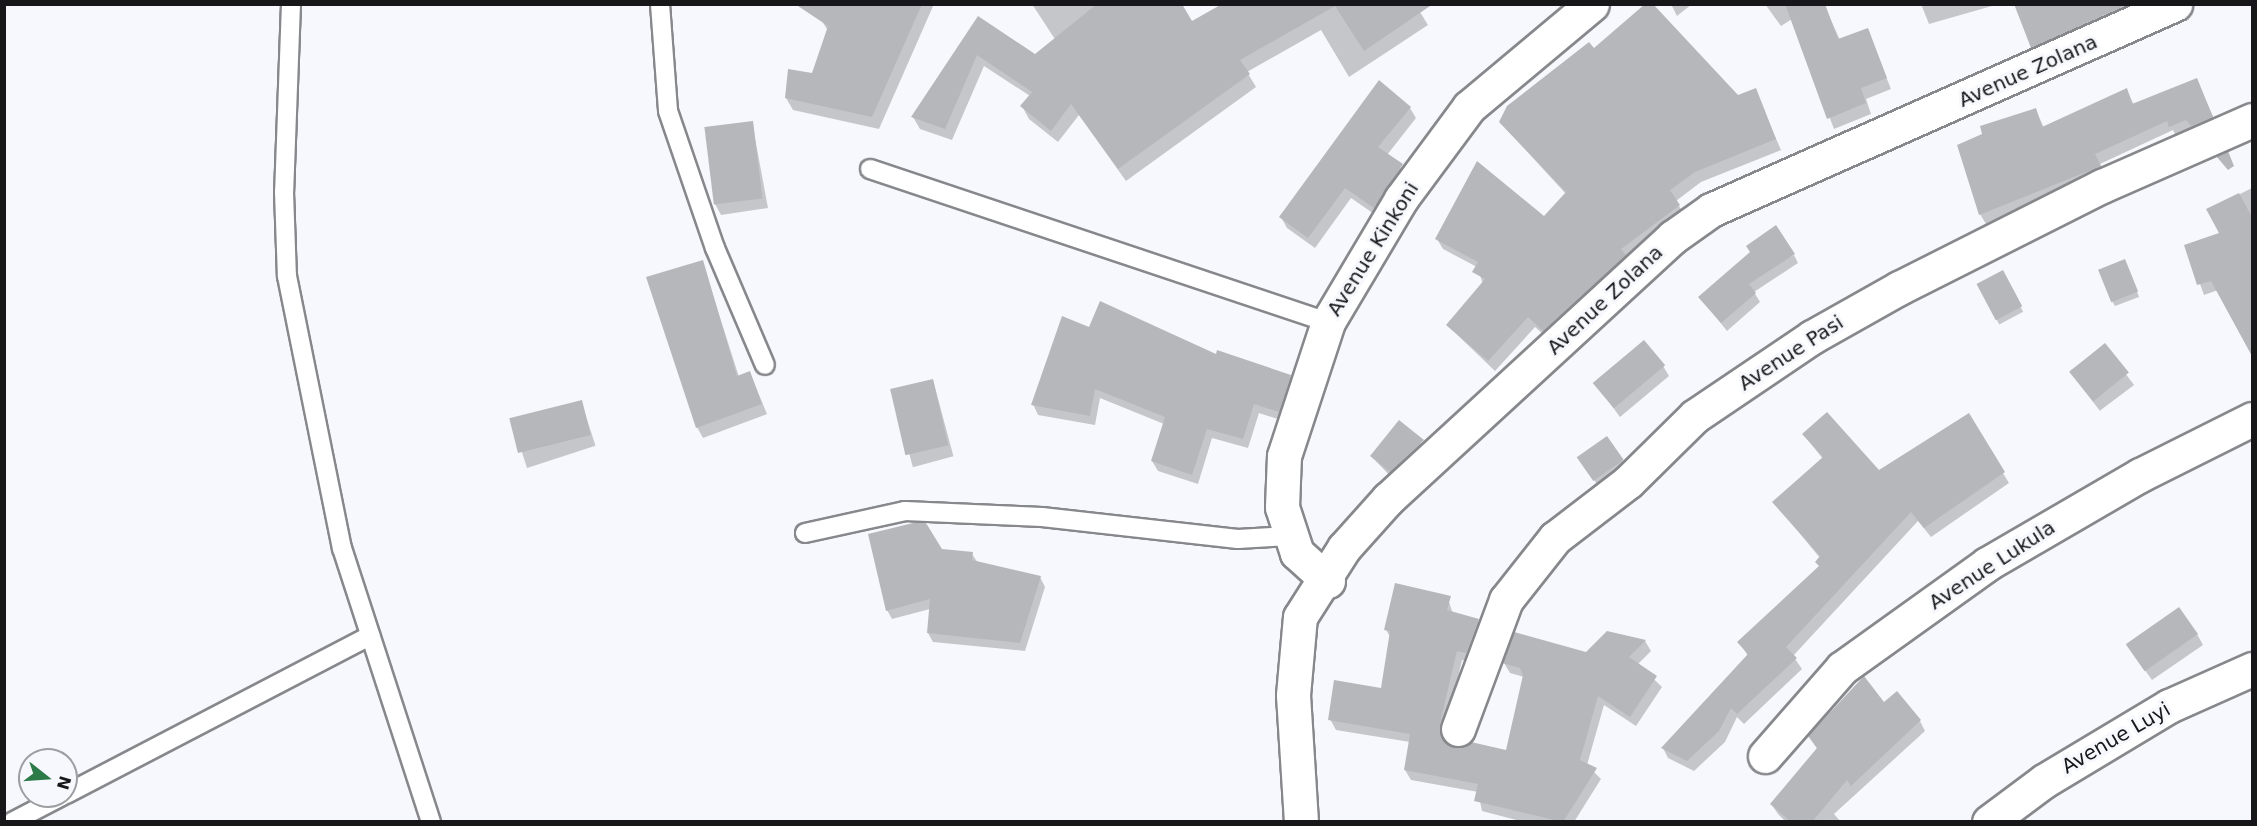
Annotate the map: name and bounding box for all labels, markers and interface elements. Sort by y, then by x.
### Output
street label: Avenue Zolana [1955,30,2101,112]
street label: Avenue Kinkoni [1322,178,1424,320]
street label: Avenue Zolana [1542,240,1668,360]
street label: Avenue Pasi [1734,310,1848,396]
street label: Avenue Lukula [1924,515,2060,615]
street label: Avenue Luyi [2057,697,2175,779]
north arrow [18,748,78,808]
text: N [53,774,75,792]

